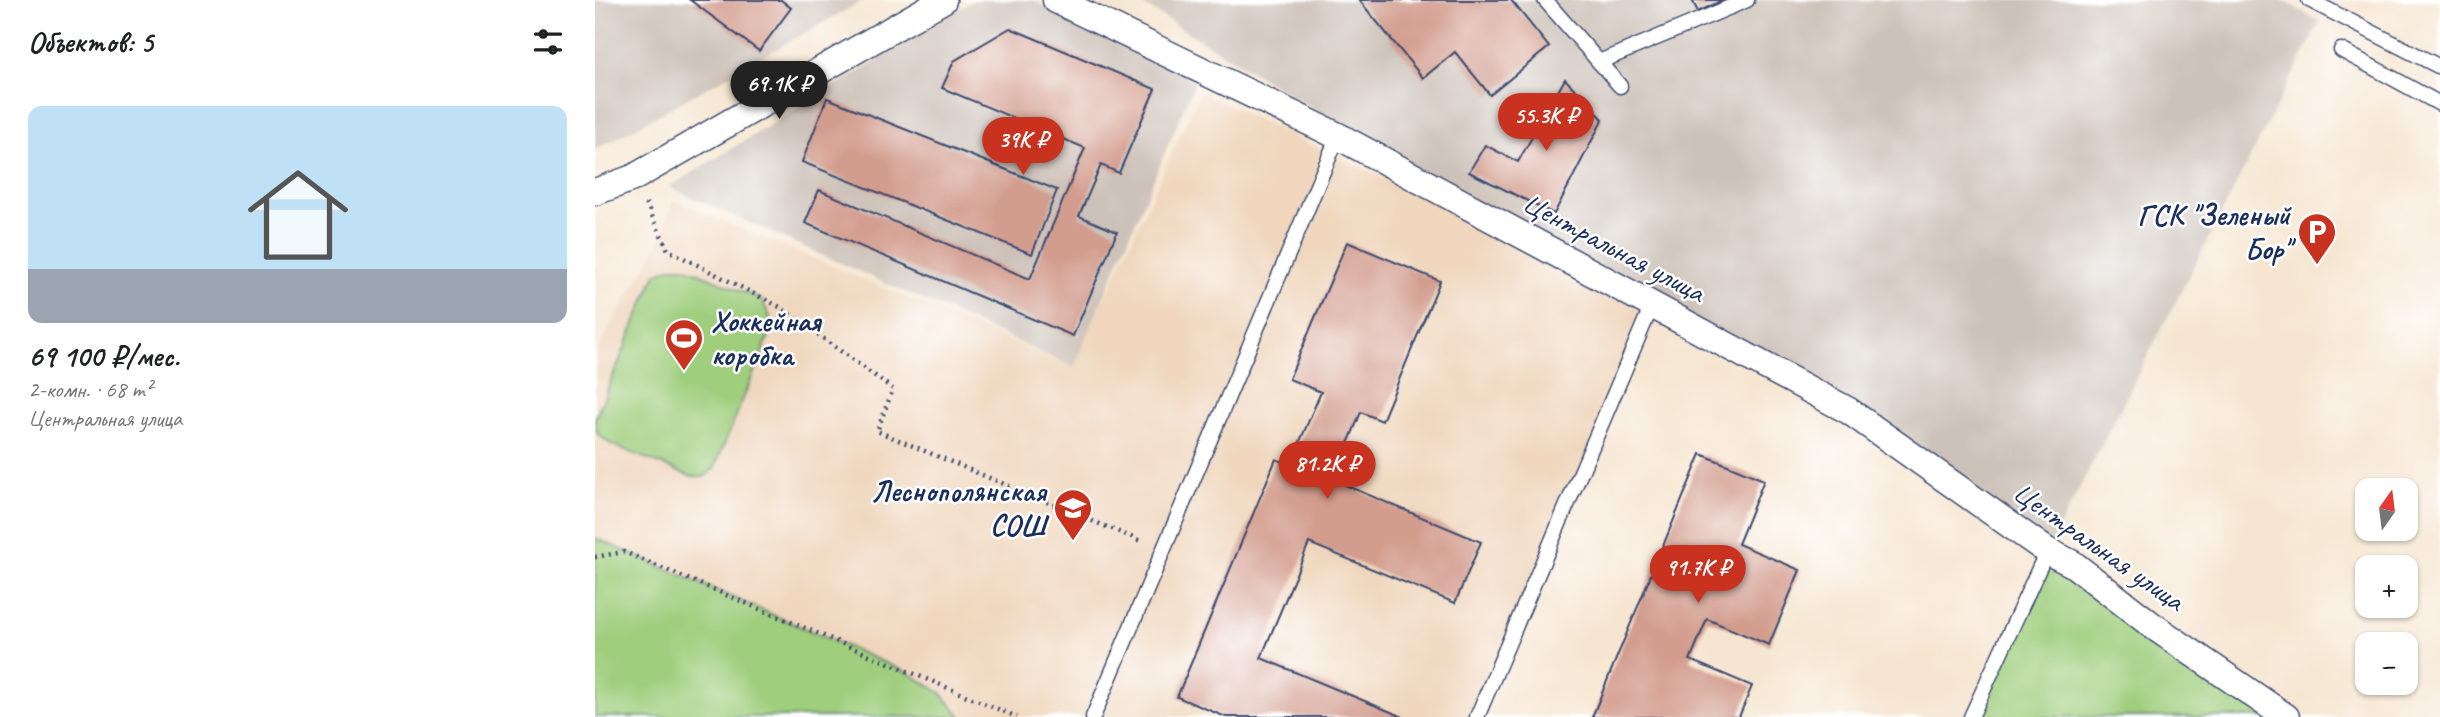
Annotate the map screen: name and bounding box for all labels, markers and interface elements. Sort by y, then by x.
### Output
text: Объектов: 5 [28,23,153,61]
icon: filters [529,23,567,61]
pin: 69.1K ₽ [714,61,844,121]
text: 69.1K ₽ [747,69,811,98]
pin: 55.3K ₽ [1481,94,1611,153]
text: 55.3K ₽ [1514,101,1578,130]
pin: 39K ₽ [974,118,1072,177]
text: 39K ₽ [998,125,1048,154]
icon: home [235,152,361,278]
street label: Центральная улица [1516,183,1713,312]
place label: ГСК "Зеленый Бор" [2138,196,2297,268]
parking icon: ГСК "Зеленый Бор" [2296,211,2338,266]
place label: Хоккейная коробка [711,302,823,374]
sports icon: Хоккейная коробка [663,317,705,372]
text: 69 100 ₽/мес. [28,337,179,375]
text: 2-комн. · 68 m² [28,375,152,404]
text: Центральная улица [28,404,182,433]
pin: 81.2K ₽ [1262,442,1392,501]
text: 81.2K ₽ [1295,449,1359,478]
place label: Леснополянская СОШ [871,472,1050,544]
street label: Центральная улица [2006,473,2194,620]
north arrow [2355,478,2419,541]
map controls [2355,478,2418,695]
school or university icon: Леснополянская СОШ [1052,487,1094,542]
pin: 91.7K ₽ [1633,546,1763,605]
text: 91.7K ₽ [1666,553,1730,582]
button: + [2355,555,2418,618]
button: − [2355,632,2418,695]

